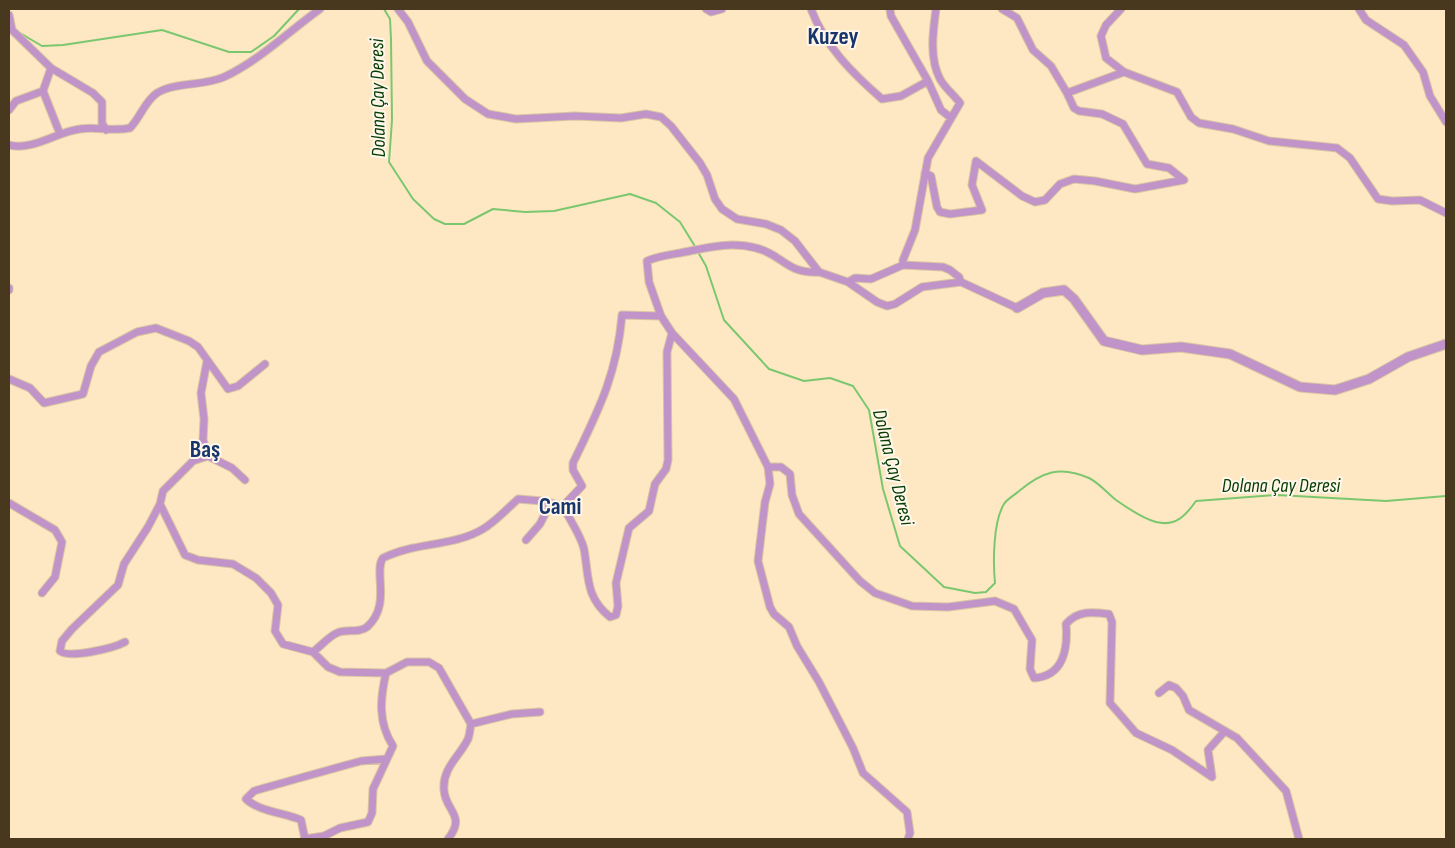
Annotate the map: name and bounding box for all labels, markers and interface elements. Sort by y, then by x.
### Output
district label: Kuzey [808,22,858,51]
water label: Dolana Çay Deresi [365,37,391,157]
water label: Dolana Çay Deresi [867,407,919,529]
district label: Baş [190,435,220,464]
water label: Dolana Çay Deresi [1222,474,1342,498]
district label: Cami [539,492,581,521]

